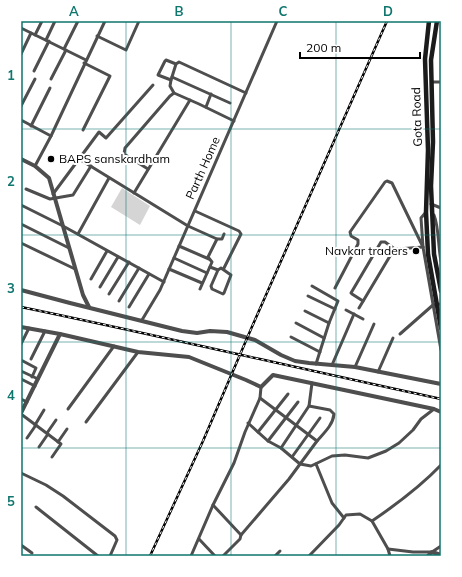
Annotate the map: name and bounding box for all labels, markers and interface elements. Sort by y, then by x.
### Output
text: A [69,3,79,19]
text: B [175,3,184,19]
text: C [279,3,288,19]
text: D [383,3,393,19]
scale bar [300,34,420,60]
text: 200 m [306,40,341,55]
text: 1 [7,67,15,83]
street label: Gota Road [408,87,425,147]
street label: Parth Home [182,134,223,201]
place label: BAPS sanskardham [59,151,170,166]
marker: BAPS sanskardham [46,154,56,164]
text: 2 [7,173,15,189]
place label: Navkar traders [325,243,408,258]
marker: Navkar traders [411,246,421,256]
text: 3 [7,280,15,296]
text: 4 [7,387,15,403]
text: 5 [7,493,15,509]

